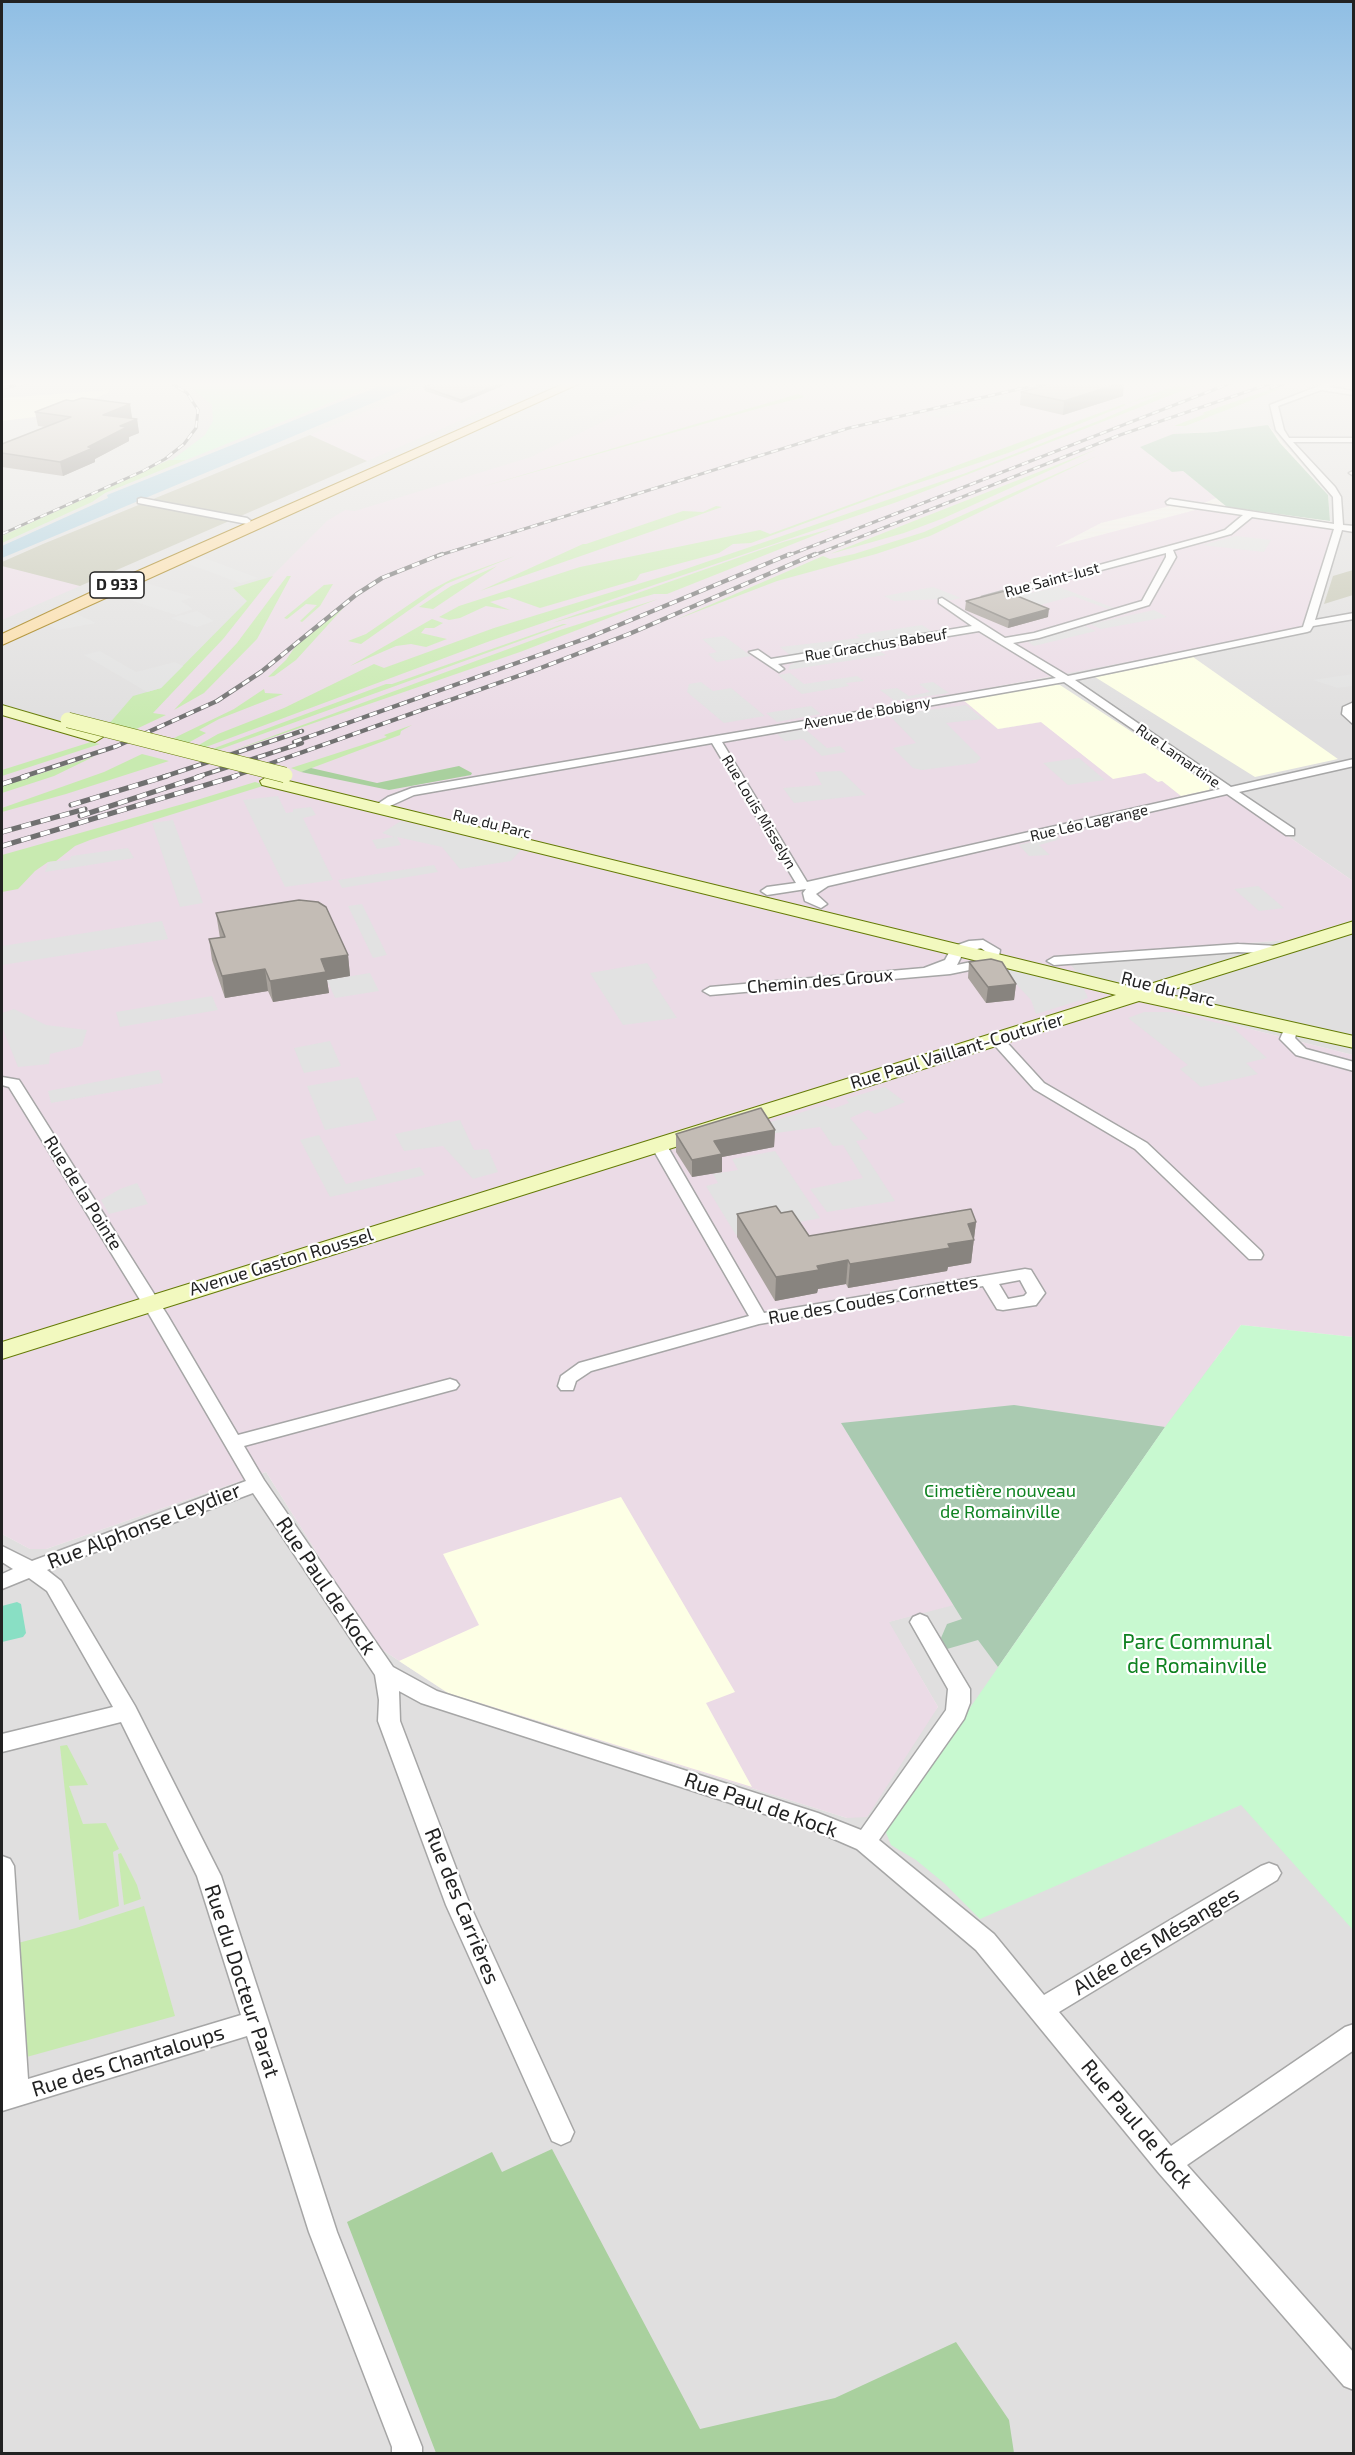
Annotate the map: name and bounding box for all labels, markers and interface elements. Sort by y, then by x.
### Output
street label: Rue Saint-Just [1003,559,1101,601]
road number: D 933 [90,572,144,598]
street label: Rue Gracchus Babeuf [803,625,949,665]
street label: Avenue de Bobigny [802,693,932,733]
street label: Rue Lamartine [1132,720,1224,792]
street label: Rue Louis Misselyn [718,752,800,872]
street label: Rue Léo Lagrange [1028,801,1150,845]
street label: Rue du Parc [451,806,533,842]
street label: Chemin des Groux [746,964,894,998]
street label: Rue du Parc [1119,967,1217,1011]
street label: Rue Paul Vaillant-Couturier [848,1008,1066,1094]
street label: Rue de la Pointe [39,1132,127,1254]
street label: Avenue Gaston Roussel [186,1224,376,1300]
street label: Rue des Coudes Cornettes [767,1271,979,1329]
street label: Rue Alphonse Leydier [44,1477,244,1575]
park label: Cimetière nouveau de Romainville [924,1480,1076,1522]
street label: Rue Paul de Kock [271,1512,381,1660]
park label: Parc Communal de Romainville [1122,1629,1272,1679]
street label: Rue Paul de Kock [681,1767,841,1843]
street label: Rue des Carrières [419,1824,505,1988]
street label: Rue du Docteur Parat [199,1881,285,2081]
street label: Allée des Mésanges [1068,1882,1244,2000]
street label: Rue des Chantaloups [29,2020,227,2102]
street label: Rue Paul de Kock [1076,2054,1198,2194]

